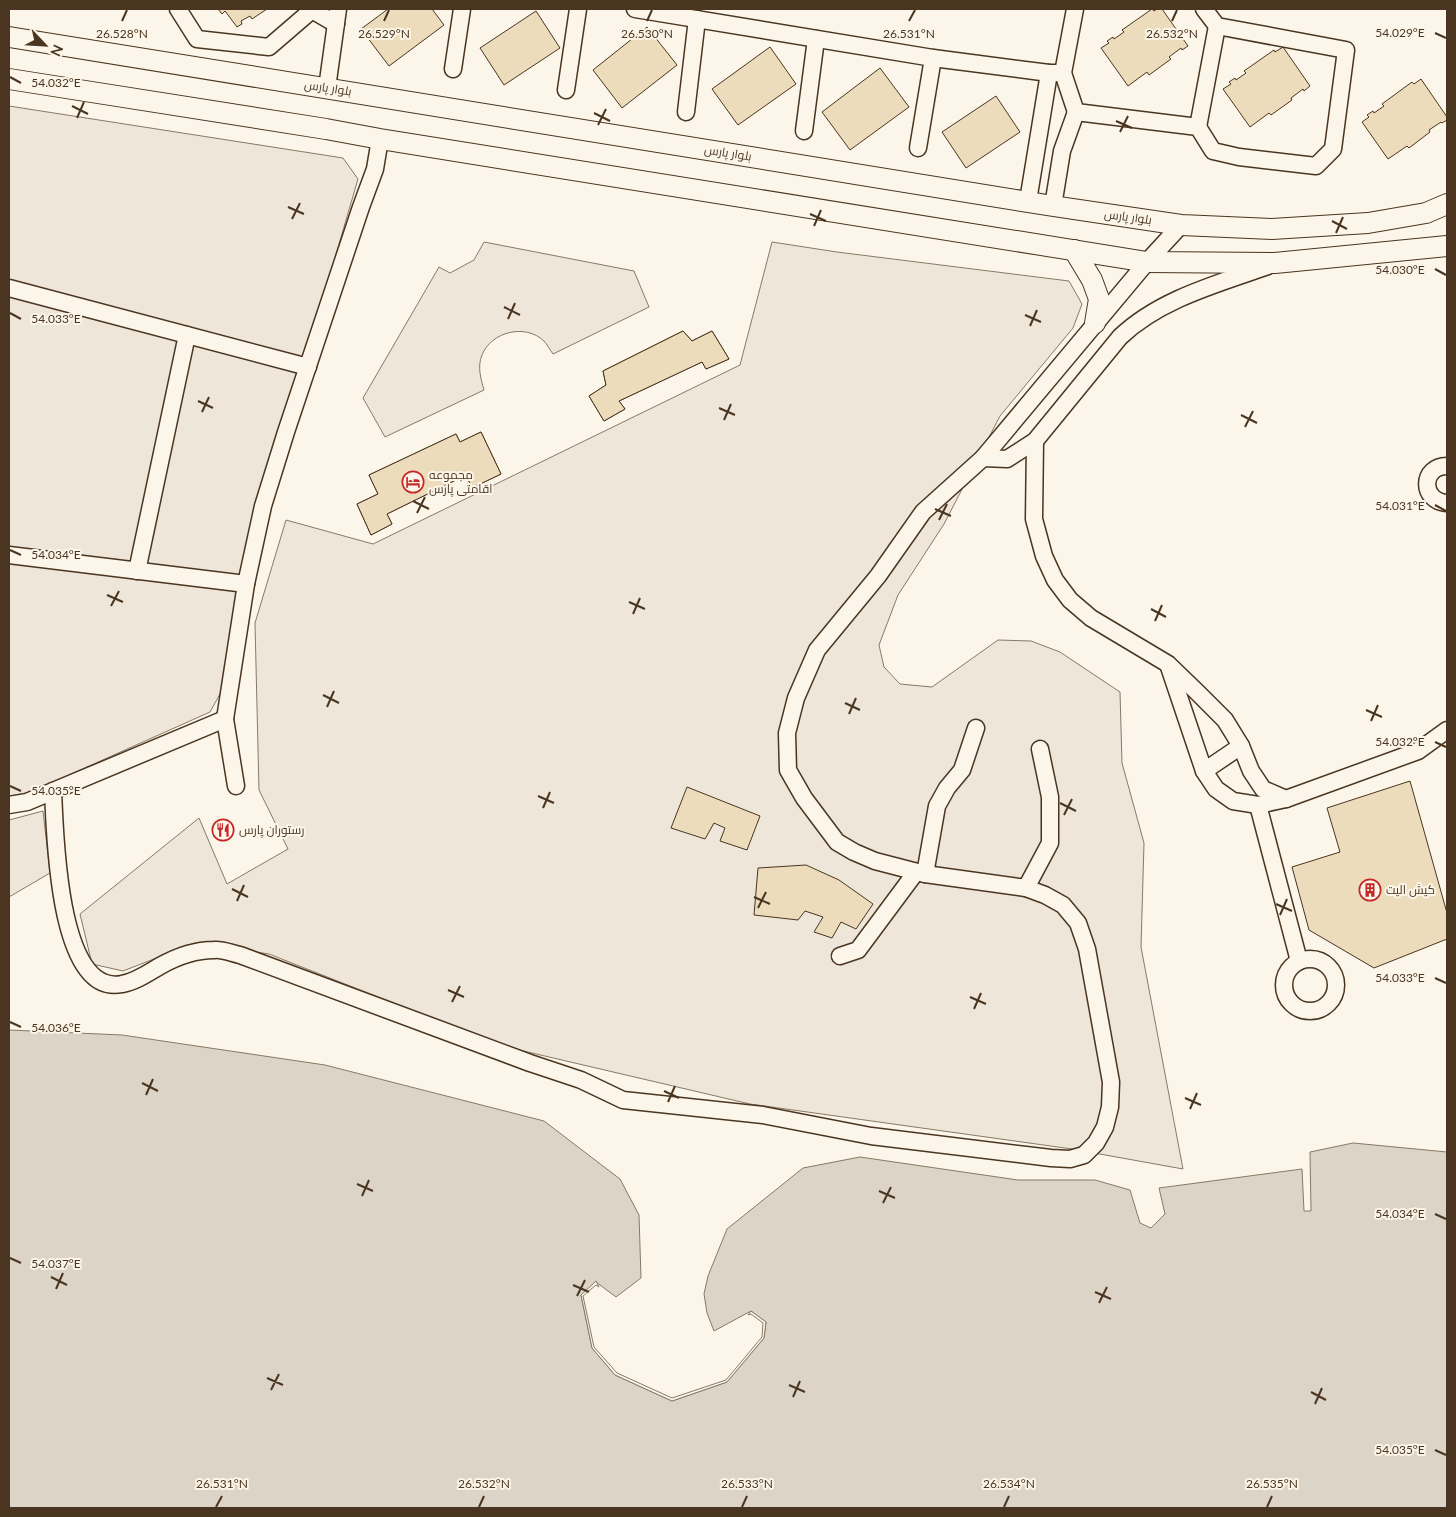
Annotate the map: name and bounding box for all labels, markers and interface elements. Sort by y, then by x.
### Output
north arrow [20,20,70,70]
text: 54.029°E [1375,25,1425,40]
text: 26.528°N [96,26,148,41]
text: 26.529°N [358,26,410,41]
text: 26.530°N [621,26,673,41]
text: 26.531°N [883,26,935,41]
text: 26.532°N [1146,26,1198,41]
text: N [47,42,67,59]
text: 54.032°E [31,75,81,90]
street label: بلوار پارس [303,76,353,101]
street label: بلوار پارس [703,141,753,166]
street label: بلوار پارس [1103,206,1153,229]
text: 54.030°E [1375,262,1425,277]
text: 54.033°E [31,311,81,326]
place label: مجموعه اقامتی پارس [429,467,492,498]
hotel icon: مجموعه اقامتی پارس [401,470,425,494]
text: 54.031°E [1375,498,1425,513]
text: 54.034°E [31,547,81,562]
text: 54.032°E [1375,734,1425,749]
text: 54.035°E [31,783,81,798]
restaurant icon: رستوران پارس [211,818,235,842]
place label: رستوران پارس [239,822,304,839]
building icon: کیش الیت [1358,878,1382,902]
place label: کیش الیت [1386,882,1435,897]
text: 54.033°E [1375,970,1425,985]
text: 54.036°E [31,1020,81,1035]
text: 54.034°E [1375,1206,1425,1221]
text: 54.037°E [31,1256,81,1271]
text: 54.035°E [1375,1442,1425,1457]
text: 26.531°N [196,1476,248,1491]
text: 26.532°N [458,1476,510,1491]
text: 26.533°N [721,1476,773,1491]
text: 26.534°N [983,1476,1035,1491]
text: 26.535°N [1246,1476,1298,1491]

